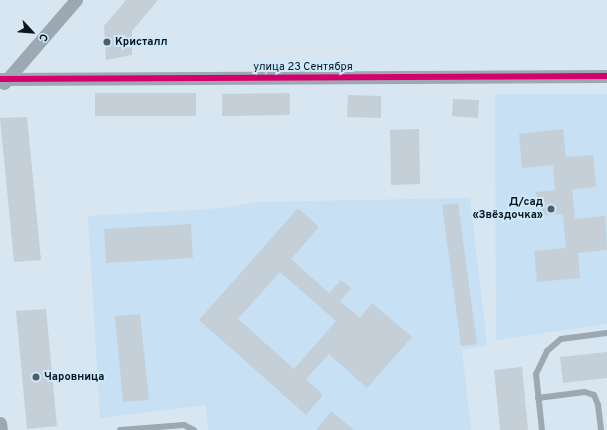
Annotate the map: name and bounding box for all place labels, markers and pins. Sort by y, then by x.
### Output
place label: Кристалл [115,35,168,49]
marker: Кристалл [102,37,112,47]
place label: Д/сад «Звёздочка» [472,196,543,222]
marker: Д/сад «Звёздочка» [546,204,556,214]
place label: Чаровница [44,370,104,384]
marker: Чаровница [31,372,41,382]

